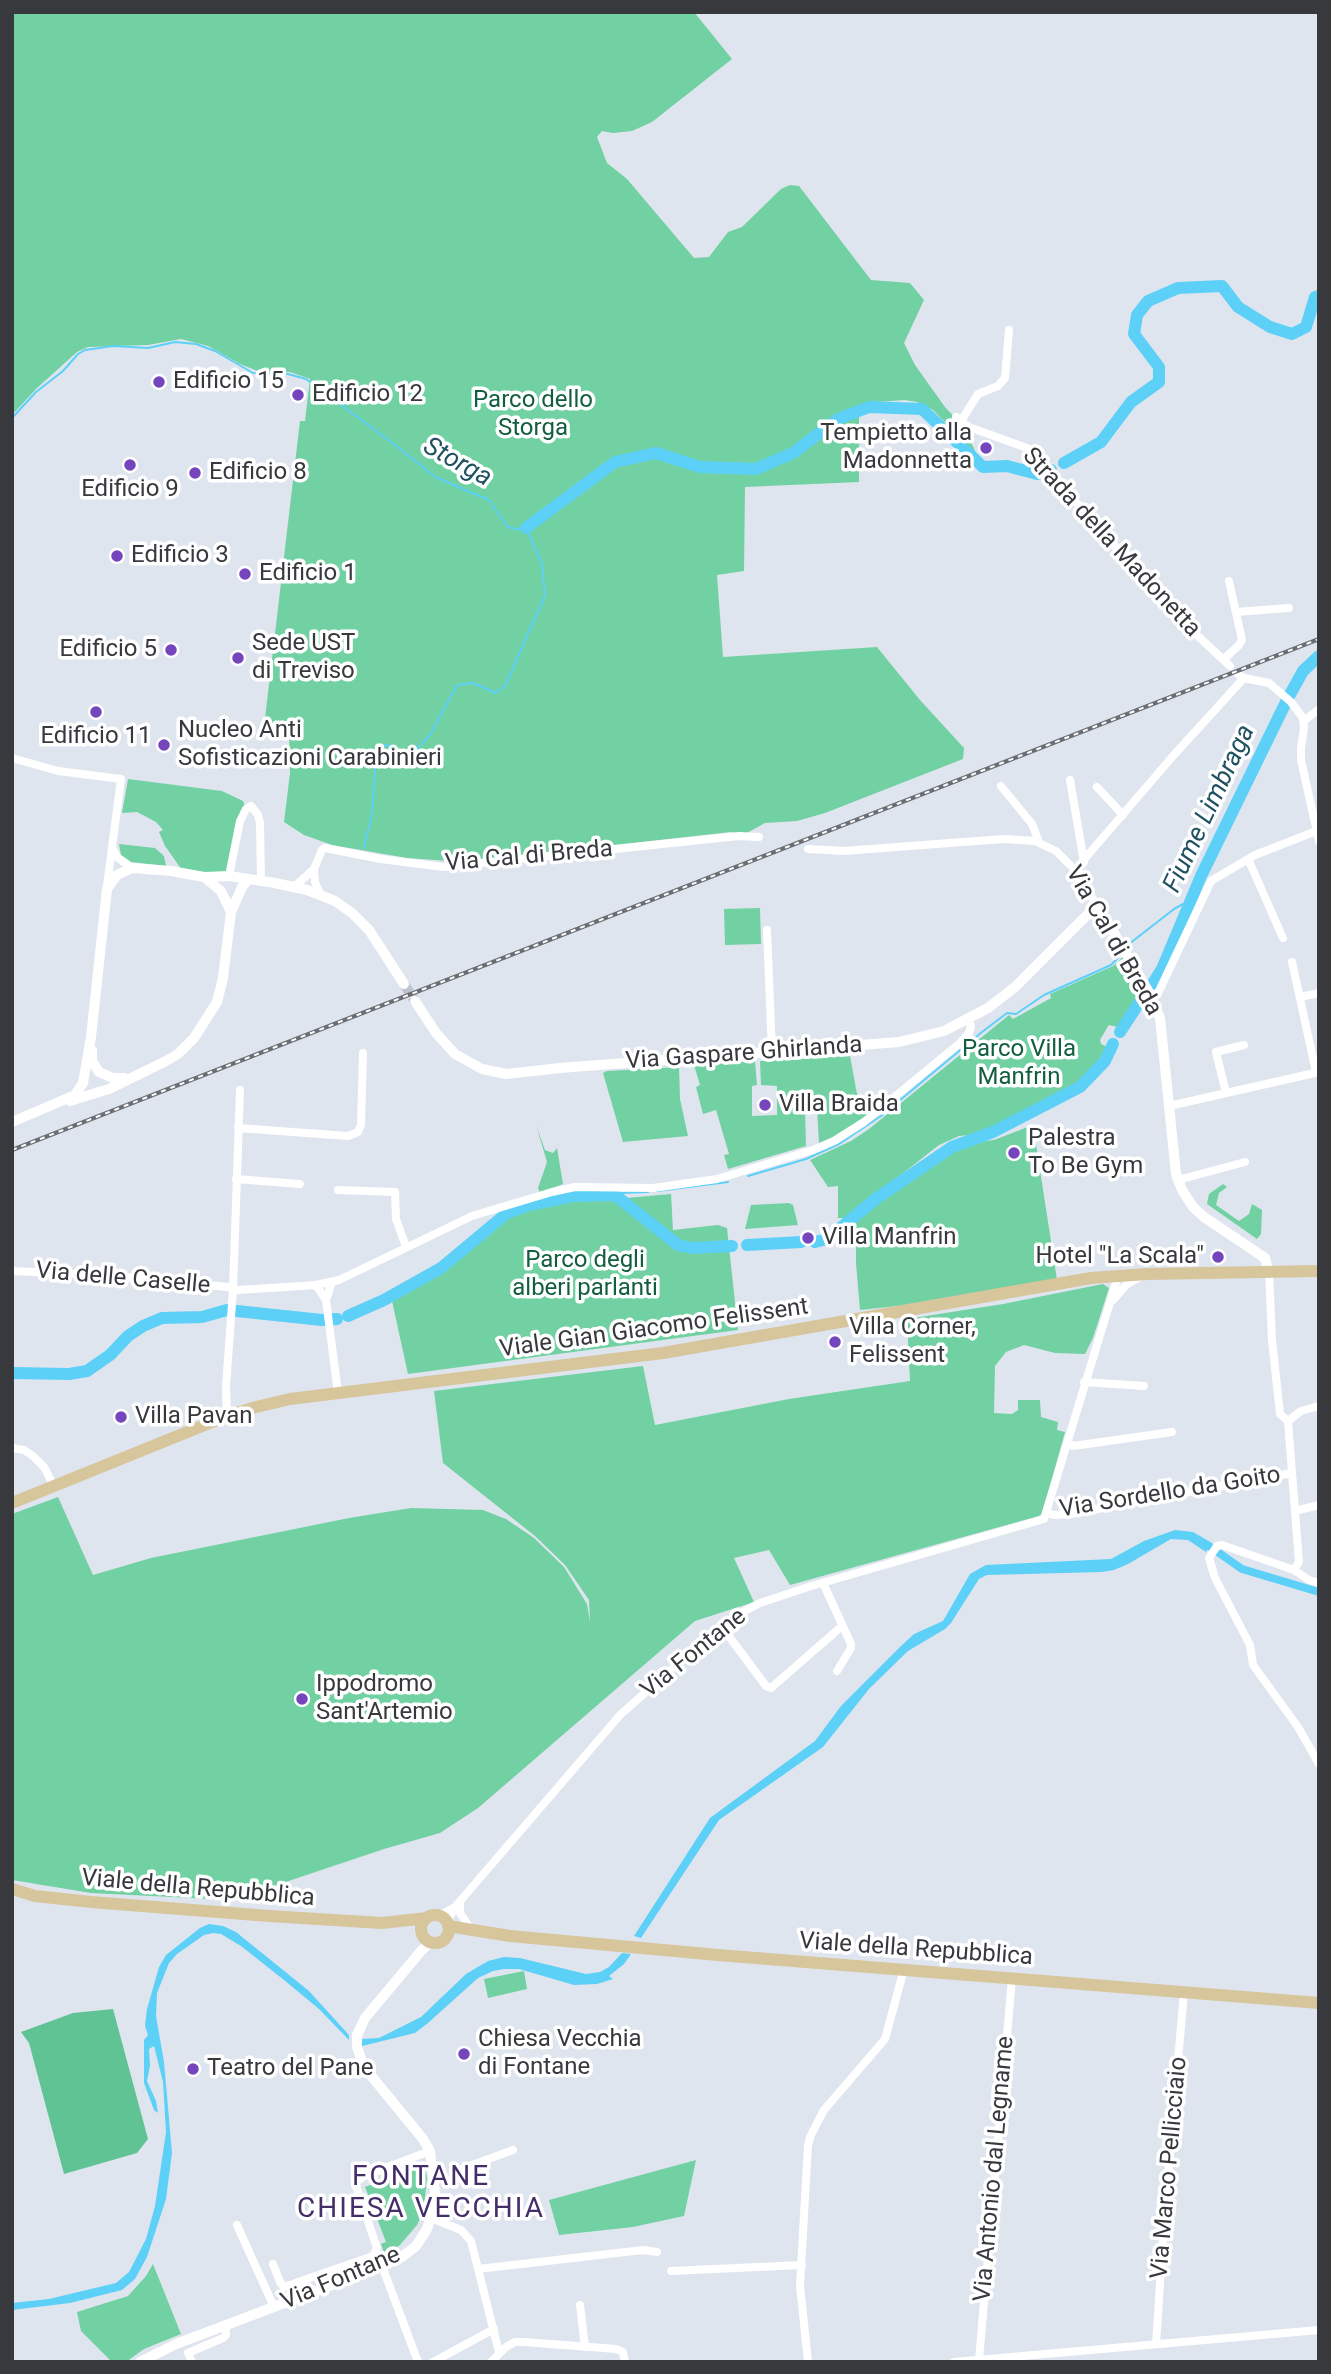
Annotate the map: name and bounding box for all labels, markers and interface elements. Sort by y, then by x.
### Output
place label: Edificio 15 [173,368,284,396]
marker: Edificio 15 [151,374,167,390]
place label: Edificio 12 [312,381,423,409]
marker: Edificio 12 [290,387,306,403]
park label: Parco dello Storga [473,387,593,443]
place label: Tempietto alla Madonnetta [820,420,972,476]
water label: Storga [417,432,497,494]
marker: Tempietto alla Madonnetta [978,440,994,456]
street label: Strada della Madonetta [1016,442,1206,644]
marker: Edificio 9 [122,457,138,473]
place label: Edificio 8 [209,459,307,487]
marker: Edificio 8 [187,465,203,481]
place label: Edificio 9 [81,476,179,504]
place label: Edificio 3 [131,542,229,570]
marker: Edificio 3 [109,548,125,564]
place label: Edificio 1 [259,560,357,588]
marker: Edificio 1 [237,566,253,582]
place label: Sede UST di Treviso [252,630,355,686]
place label: Edificio 5 [59,636,157,664]
marker: Edificio 5 [163,642,179,658]
marker: Sede UST di Treviso [230,650,246,666]
marker: Edificio 11 [88,704,104,720]
place label: Nucleo Anti Sofisticazioni Carabinieri [178,717,442,773]
water label: Fiume Limbraga [1158,720,1262,898]
place label: Edificio 11 [40,723,152,751]
marker: Nucleo Anti Sofisticazioni Carabinieri [156,737,172,753]
street label: Via Cal di Breda [444,835,614,879]
street label: Via Cal di Breda [1059,861,1167,1021]
street label: Via Gaspare Ghirlanda [625,1031,863,1077]
park label: Parco Villa Manfrin [962,1036,1076,1092]
place label: Villa Braida [779,1091,899,1119]
marker: Villa Braida [757,1097,773,1113]
place label: Palestra To Be Gym [1028,1125,1143,1181]
marker: Palestra To Be Gym [1006,1145,1022,1161]
place label: Villa Manfrin [822,1224,957,1252]
marker: Villa Manfrin [800,1230,816,1246]
place label: Hotel "La Scala" [1036,1243,1204,1271]
park label: Parco degli alberi parlanti [512,1247,658,1303]
marker: Hotel "La Scala" [1210,1249,1226,1265]
street label: Via delle Caselle [35,1257,211,1301]
street label: Viale Gian Giacomo Felissent [498,1293,810,1365]
place label: Villa Corner, Felissent [849,1314,976,1370]
marker: Villa Corner, Felissent [827,1334,843,1350]
place label: Villa Pavan [135,1403,252,1431]
marker: Villa Pavan [113,1409,129,1425]
street label: Via Sordello da Goito [1057,1461,1283,1525]
street label: Via Fontane [636,1603,752,1705]
place label: Ippodromo Sant'Artemio [316,1671,453,1727]
marker: Ippodromo Sant'Artemio [294,1691,310,1707]
street label: Viale della Repubblica [80,1864,316,1914]
street label: Viale della Repubblica [798,1927,1034,1973]
place label: Chiesa Vecchia di Fontane [478,2026,642,2082]
street label: Via Antonio dal Legname [969,2035,1021,2303]
marker: Chiesa Vecchia di Fontane [456,2046,472,2062]
place label: Teatro del Pane [207,2055,373,2083]
street label: Via Marco Pellicciaio [1146,2056,1194,2280]
marker: Teatro del Pane [185,2061,201,2077]
district label: FONTANE CHIESA VECCHIA [299,2161,543,2227]
street label: Via Fontane [277,2241,405,2317]

